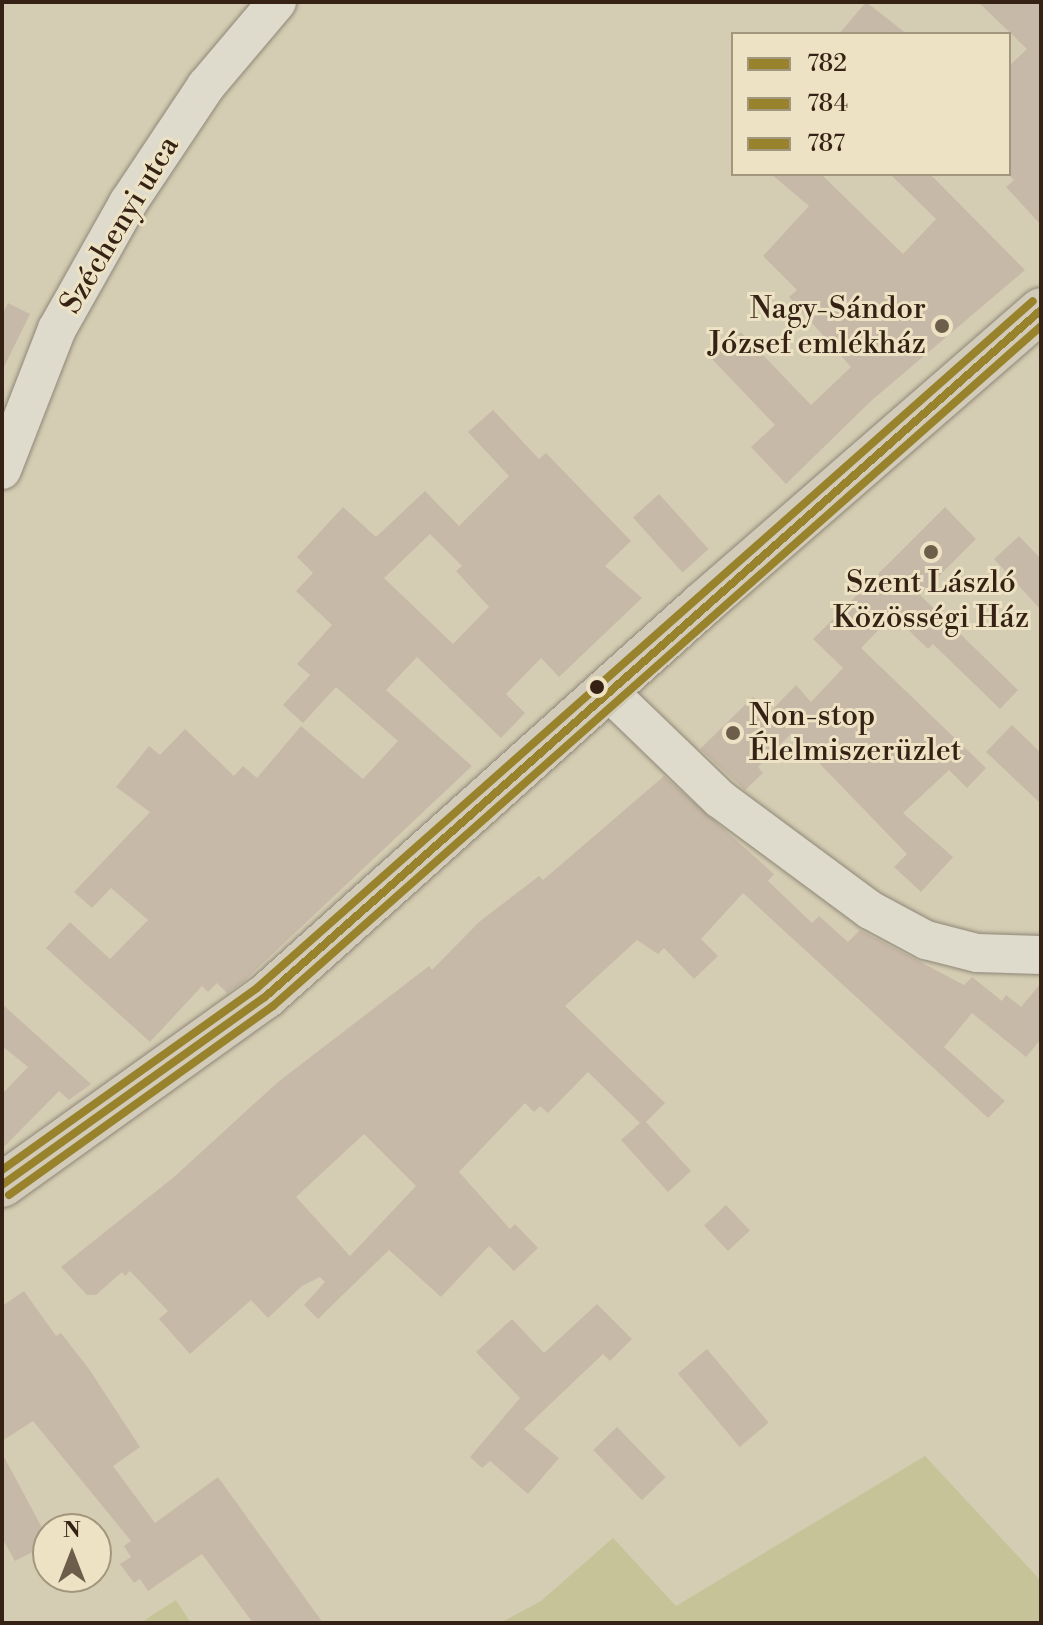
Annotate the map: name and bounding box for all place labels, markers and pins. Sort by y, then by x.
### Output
place label: Nagy-Sándor József emlékház [708,291,926,362]
marker: Nagy-Sándor József emlékház [933,317,951,335]
marker: Szent László Közösségi Ház [922,543,940,561]
place label: Szent László Közösségi Ház [833,565,1029,636]
unlabelled marker [589,679,605,695]
place label: Non-stop Élelmiszerüzlet [749,698,961,768]
marker: Non-stop Élelmiszerüzlet [724,724,742,742]

